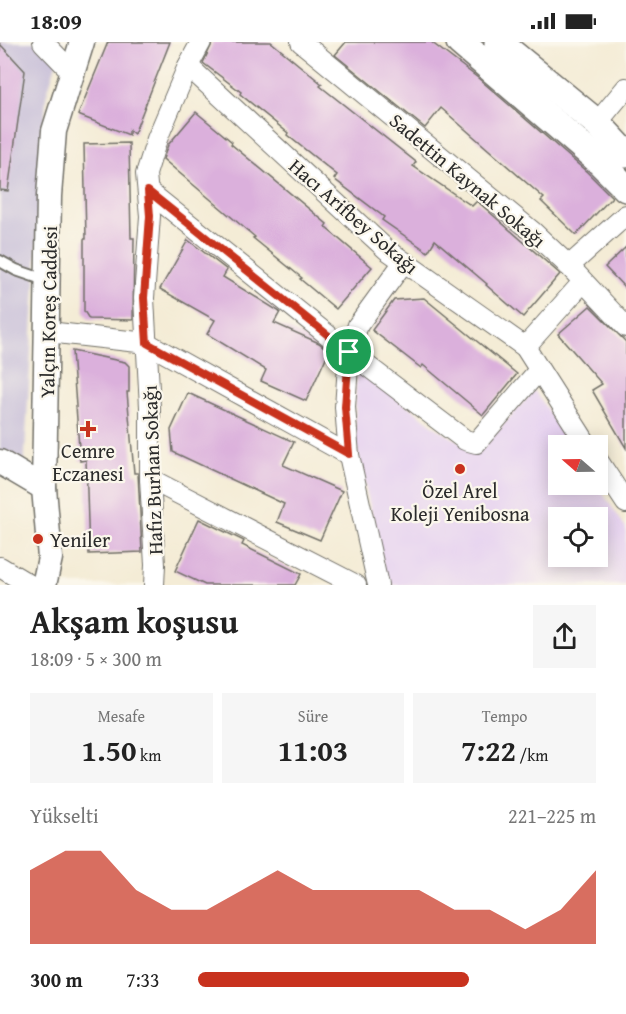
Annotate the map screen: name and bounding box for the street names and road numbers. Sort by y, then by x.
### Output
street label: Sadettin Kaynak Sokağı [383,106,553,254]
street label: Hacı Arifbey Sokağı [283,152,425,281]
street label: Yalçın Koreş Caddesi [32,225,64,398]
street label: Hafız Burhan Sokağı [135,384,169,555]

